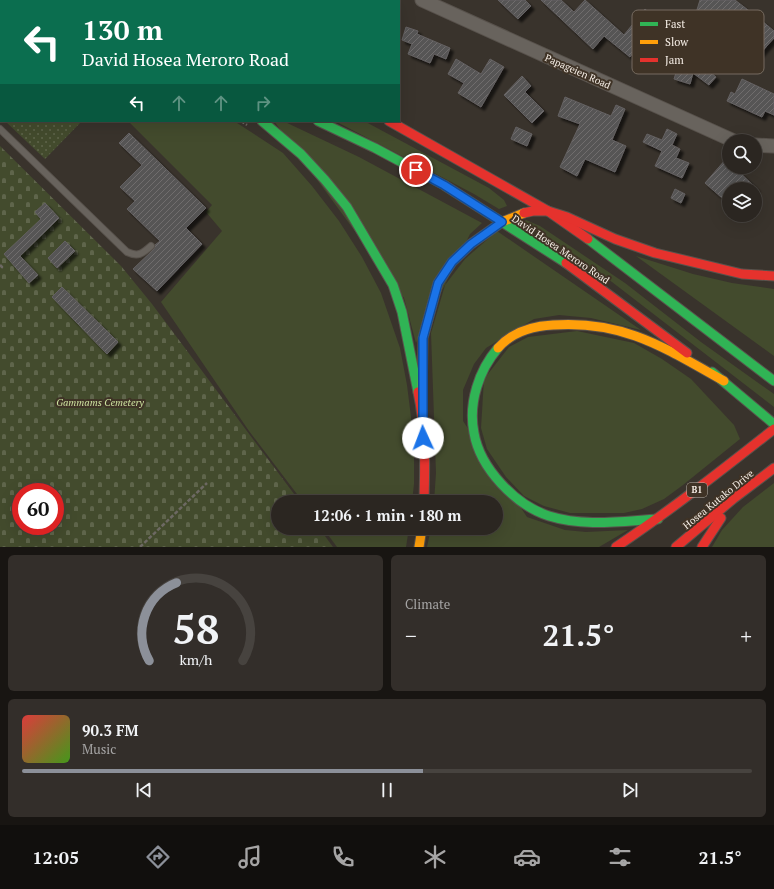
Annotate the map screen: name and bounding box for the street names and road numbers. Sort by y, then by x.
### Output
street label: Papageien Road [543,51,613,92]
street label: David Hosea Meroro Road [509,212,612,287]
street label: Hosea Kutako Drive [680,467,756,532]
road number: B1 [687,483,707,497]

